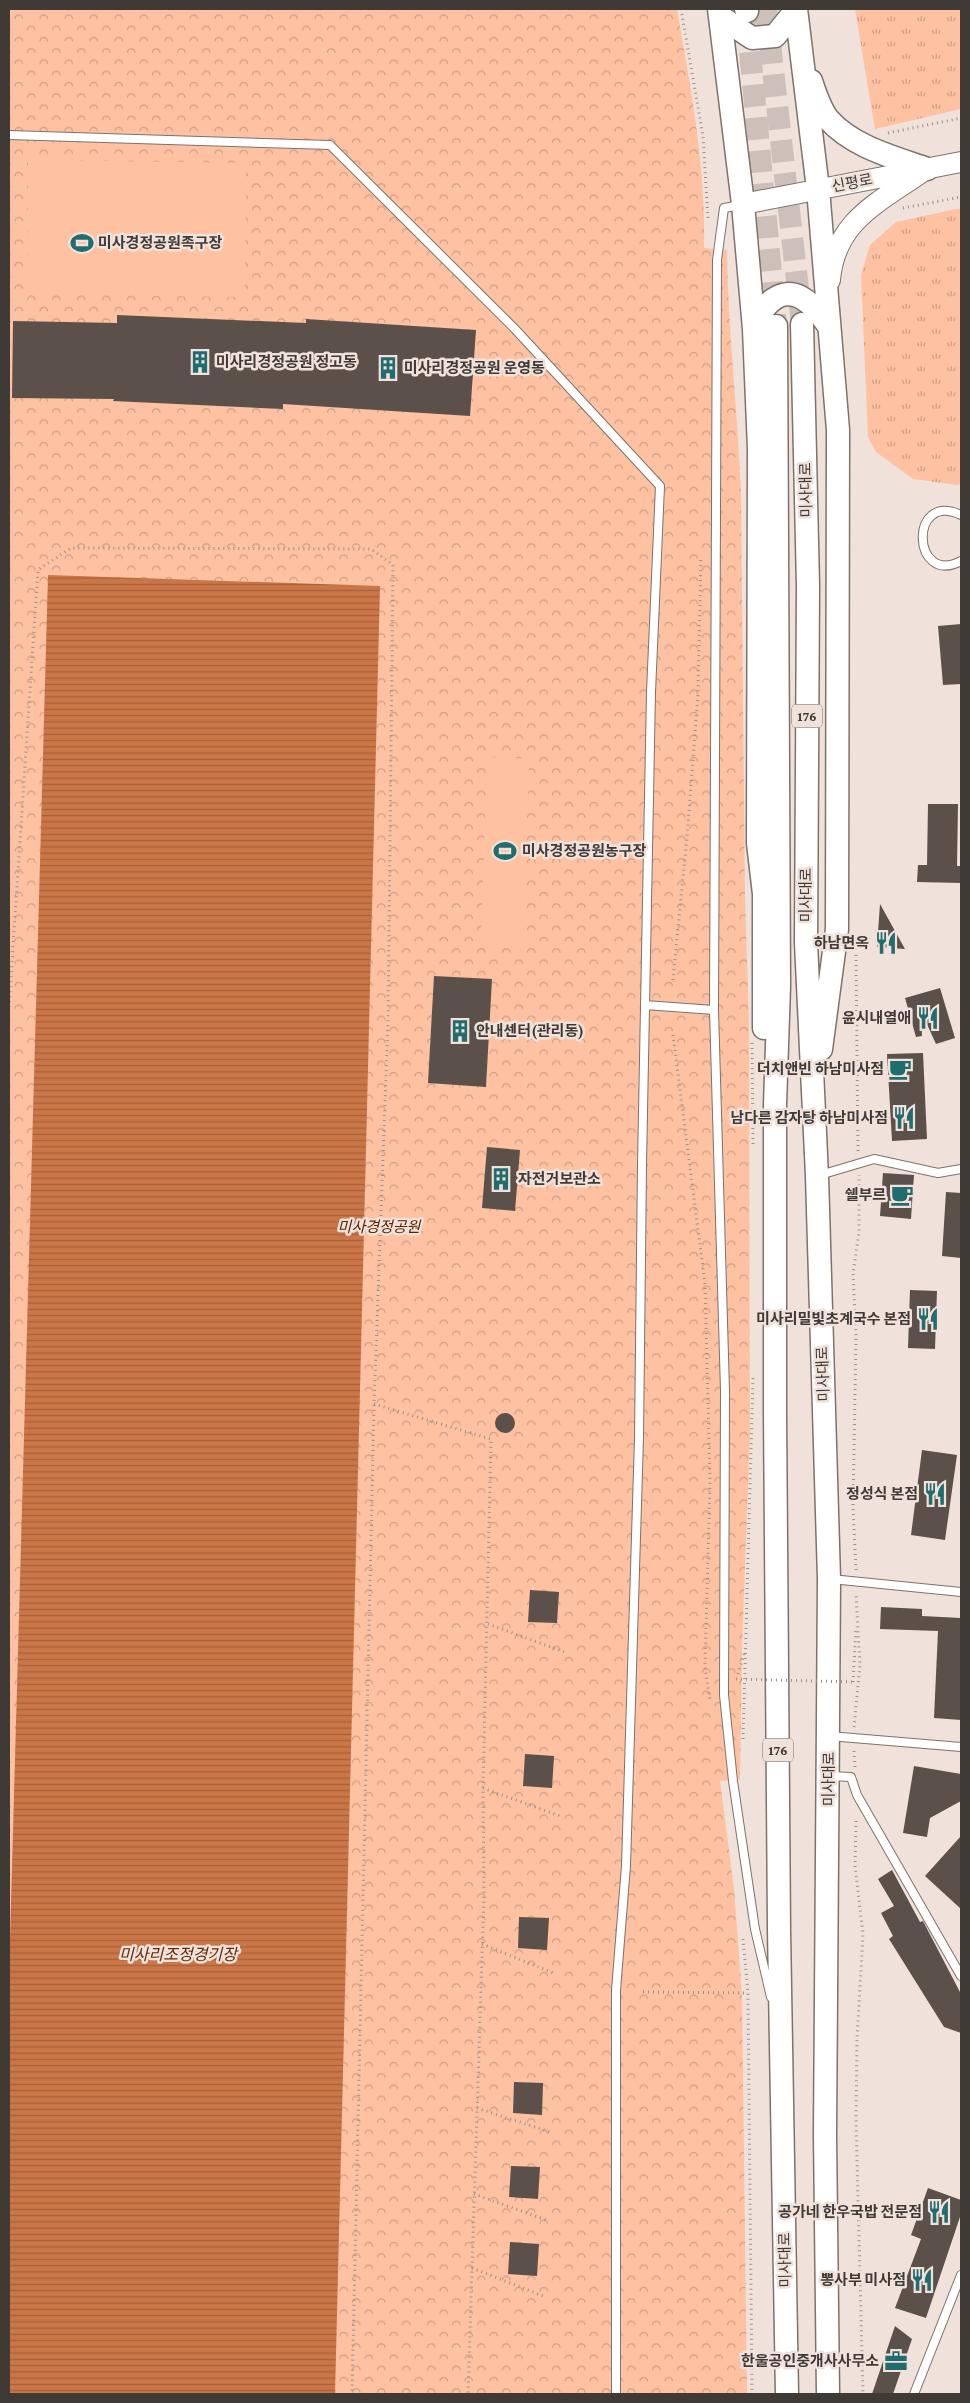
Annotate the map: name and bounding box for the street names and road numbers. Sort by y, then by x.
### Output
street label: 신평로 [830,171,874,195]
street label: 미사대로 [798,462,814,518]
road number: 176 [792,704,822,728]
street label: 미사대로 [798,867,814,923]
street label: 미사대로 [814,1346,832,1402]
road number: 176 [763,1738,793,1762]
street label: 미사대로 [821,1751,837,1807]
street label: 미사대로 [777,2232,793,2288]

